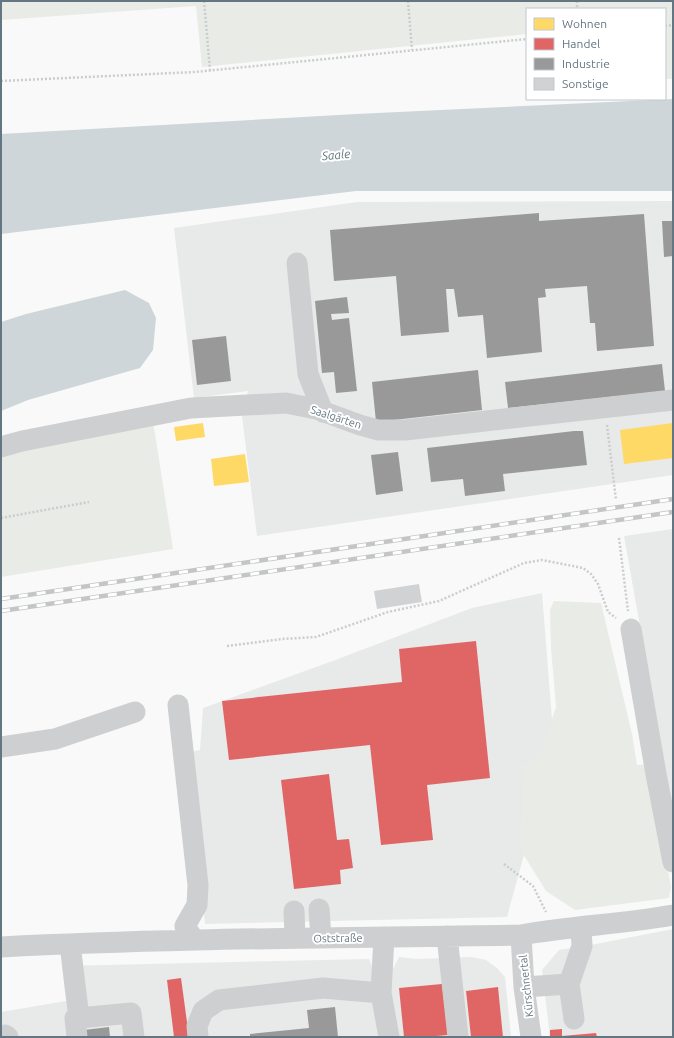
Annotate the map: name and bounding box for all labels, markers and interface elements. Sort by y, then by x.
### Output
legend [526,8,666,100]
text: Wohnen [562,17,607,30]
text: Handel [562,37,600,50]
text: Industrie [562,57,610,70]
text: Sonstige [562,77,609,90]
water label: Saale [320,147,351,162]
street label: Saalgärten [309,403,363,431]
street label: Oststraße [313,932,363,944]
street label: Kürschnertal [517,954,535,1018]

